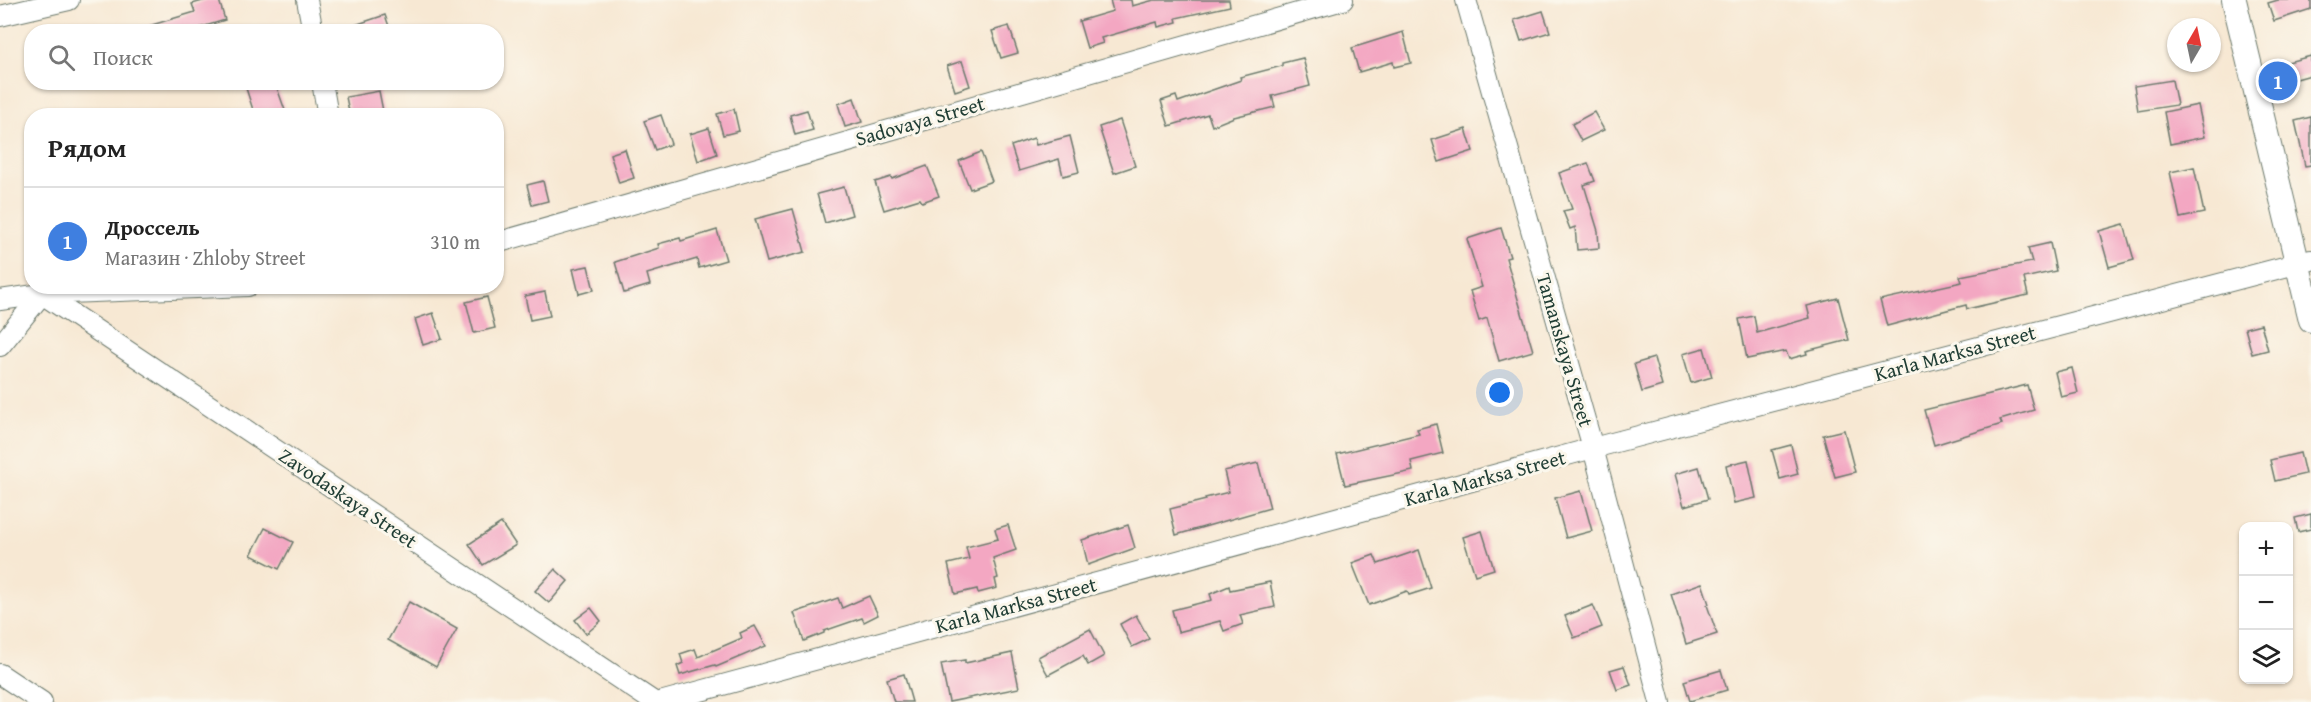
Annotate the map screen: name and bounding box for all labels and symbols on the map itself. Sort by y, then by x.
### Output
north arrow [2167,18,2221,72]
pin: 1 [2258,58,2298,104]
street label: Sadovaya Street [852,88,988,153]
street label: Tamanskaya Street [1530,270,1601,430]
street label: Karla Marksa Street [1871,317,2039,388]
your location [1485,378,1514,407]
street label: Zavodaskaya Street [273,440,423,555]
street label: Karla Marksa Street [1401,442,1569,513]
street label: Karla Marksa Street [932,569,1100,640]

